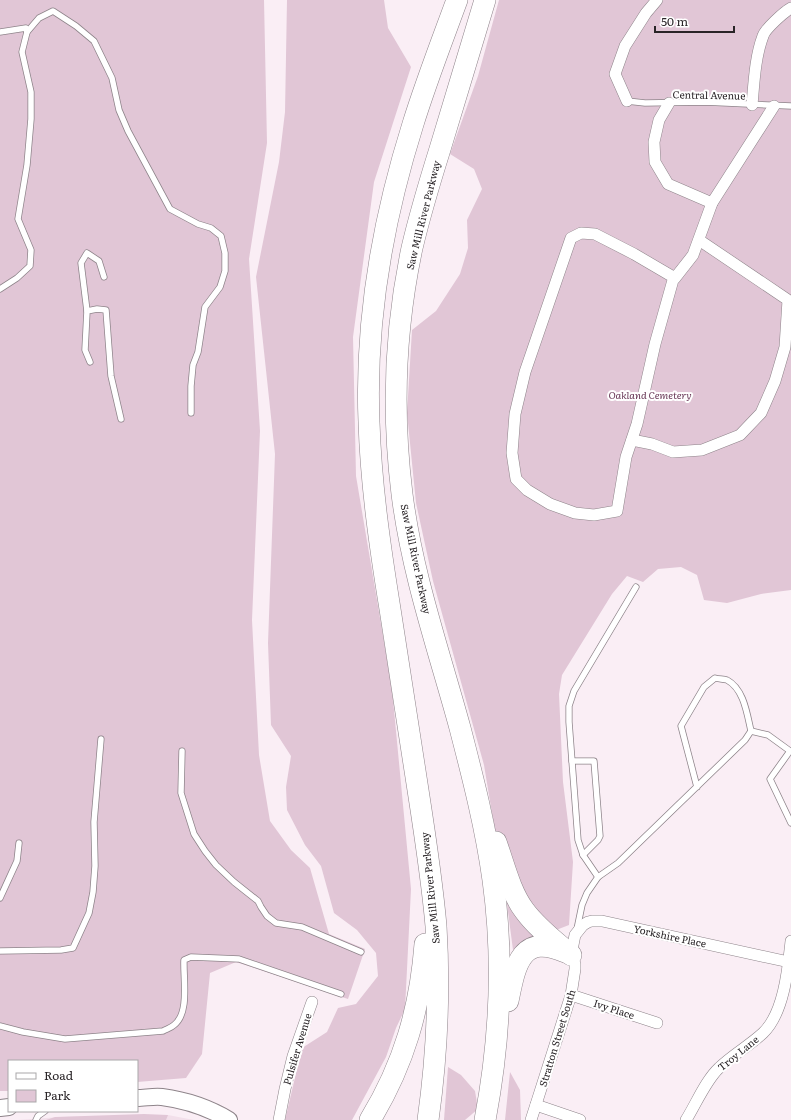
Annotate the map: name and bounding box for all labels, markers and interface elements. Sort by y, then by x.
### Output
scale bar [655,8,734,34]
text: 50 m [661,12,688,30]
street label: Central Avenue [672,86,746,103]
street label: Saw Mill River Parkway [402,158,443,271]
park label: Oakland Cemetery [608,387,692,402]
street label: Saw Mill River Parkway [397,502,436,616]
street label: Saw Mill River Parkway [416,831,443,945]
street label: Yorkshire Place [632,921,708,951]
street label: Stratton Street South [535,987,579,1088]
street label: Ivy Place [592,995,637,1022]
street label: Pulsifer Avenue [278,1011,315,1087]
street label: Troy Lane [714,1031,761,1074]
legend [8,1060,138,1112]
text: Road [44,1066,74,1084]
text: Park [44,1086,71,1104]

